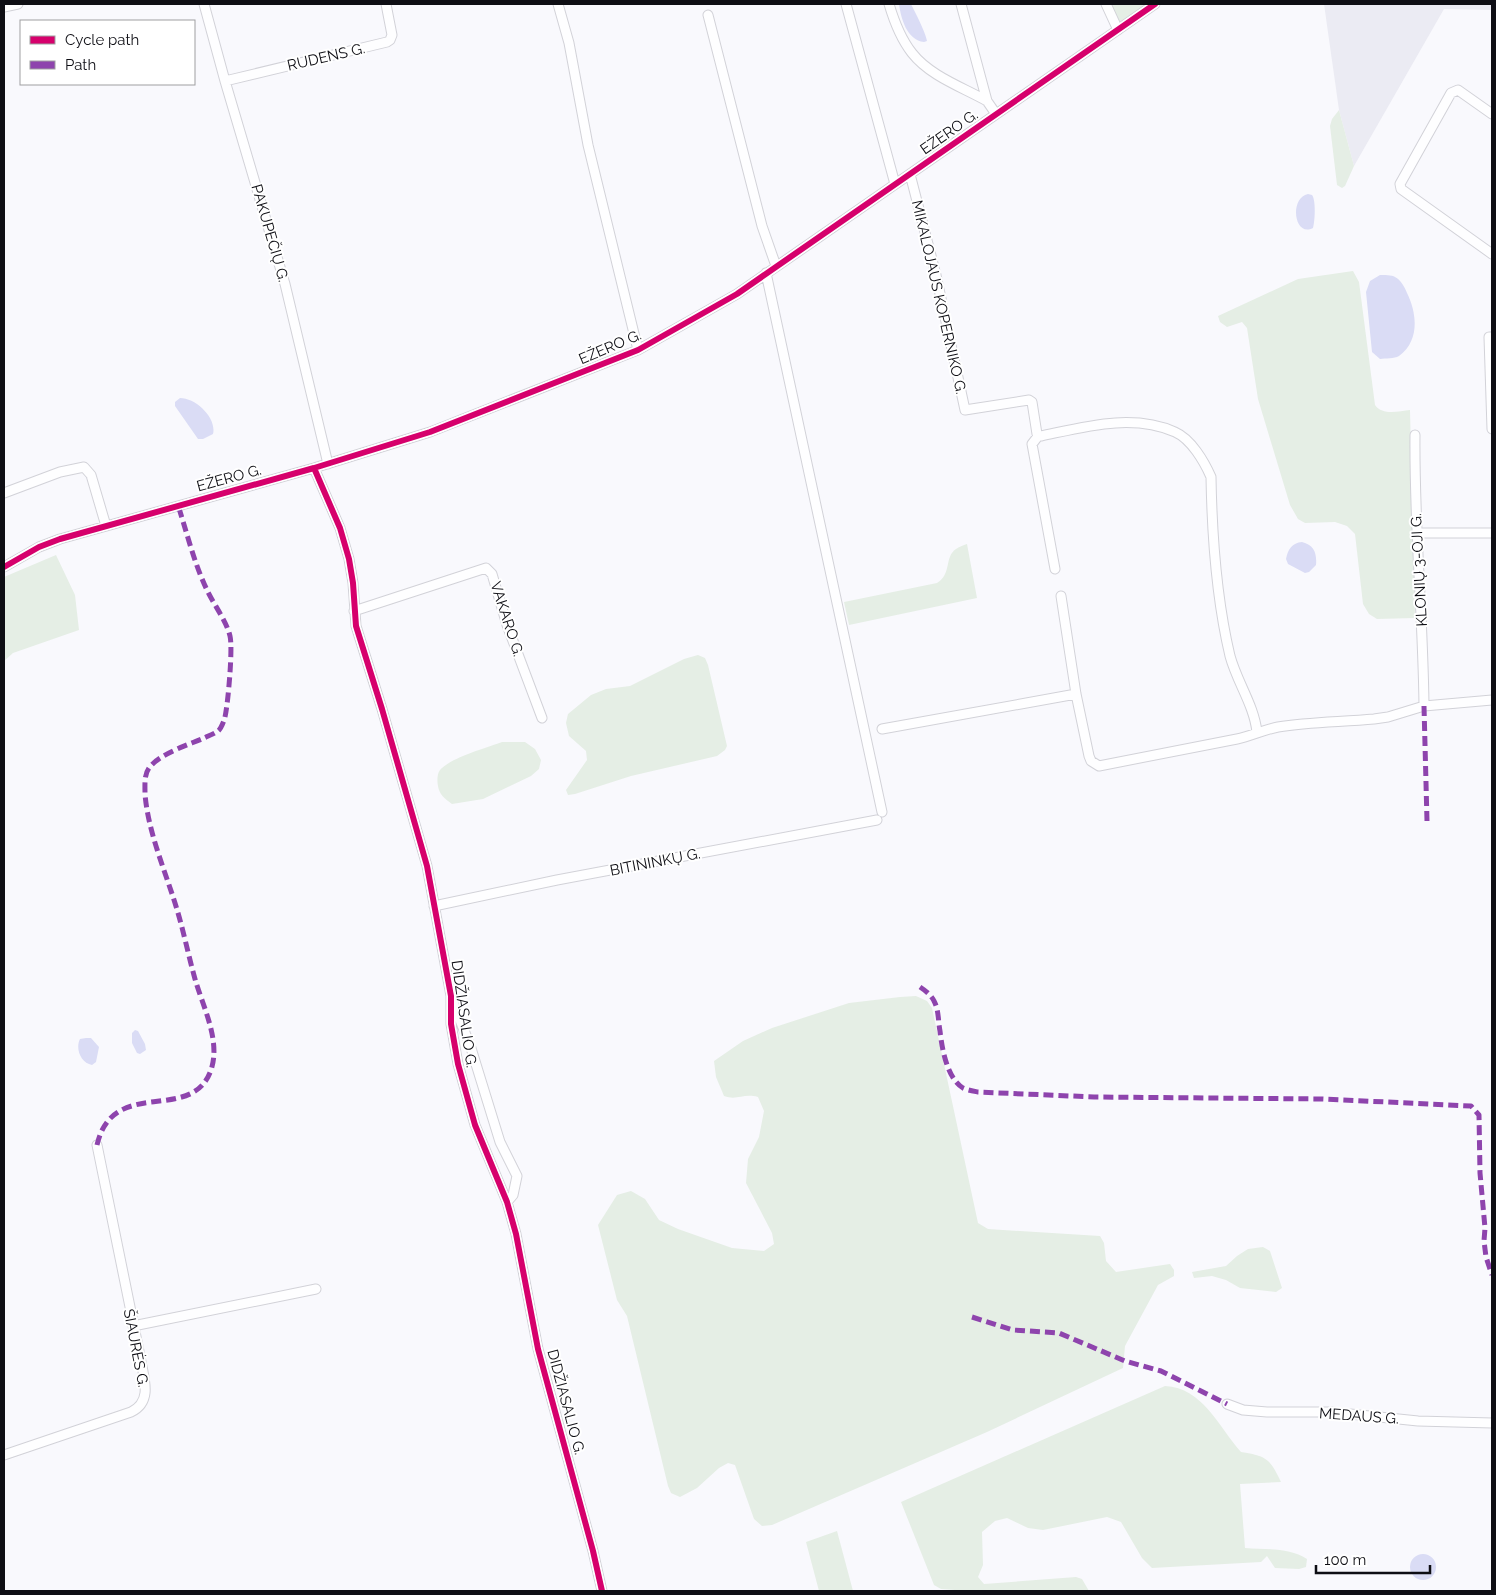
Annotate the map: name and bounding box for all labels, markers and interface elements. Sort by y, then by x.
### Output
legend [20,20,195,85]
text: Cycle path [65,31,139,49]
street label: RUDENS G. [285,39,367,75]
text: Path [65,56,96,74]
street label: EŽERO G. [917,106,981,158]
street label: PAKUPEČIŲ G. [247,182,293,284]
street label: MIKALOJAUS KOPERNIKO G. [908,198,970,396]
street label: EŽERO G. [576,326,644,368]
street label: EŽERO G. [195,461,263,495]
street label: KLONIŲ 3-OJI G. [1407,513,1431,627]
street label: VAKARO G. [486,579,528,659]
street label: BITININKŲ G. [608,844,702,880]
street label: DIDŽIASALIO G. [448,959,480,1069]
street label: ŠIAURĖS G. [120,1307,153,1389]
street label: DIDŽIASALIO G. [543,1347,589,1457]
street label: MEDAUS G. [1318,1404,1400,1428]
scale bar [1316,1542,1430,1574]
text: 100 m [1324,1551,1366,1569]

